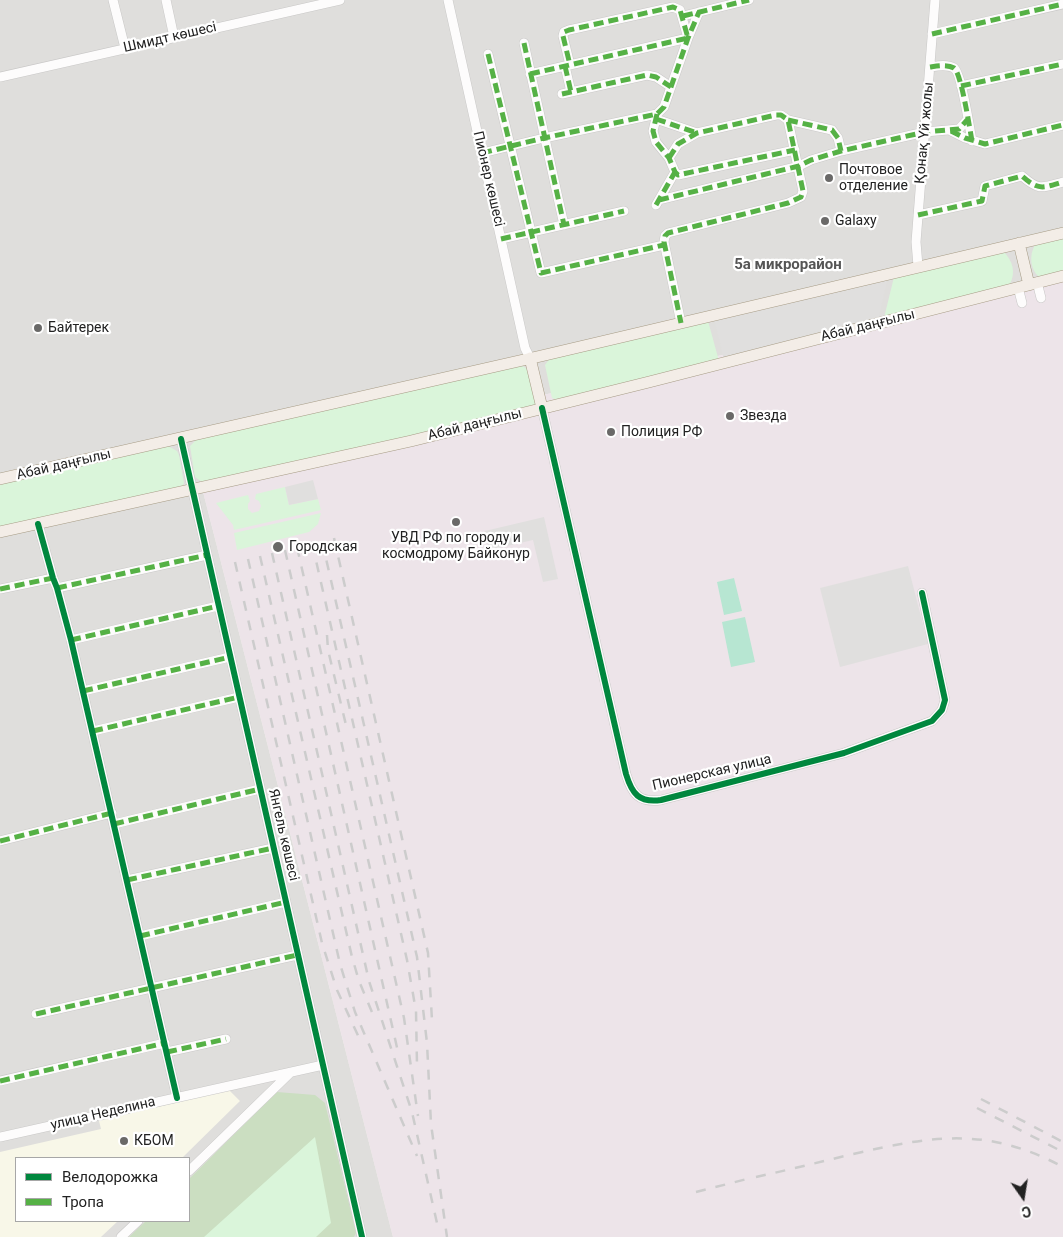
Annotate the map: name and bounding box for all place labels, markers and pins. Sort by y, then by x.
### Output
place label: Почтовое отделение [839,162,908,194]
marker: Почтовое отделение [823,172,835,184]
place label: Galaxy [835,213,877,229]
marker: Galaxy [819,215,831,227]
place label: Байтерек [48,320,109,336]
marker: Байтерек [32,322,44,334]
place label: Звезда [740,408,787,424]
marker: Звезда [724,410,736,422]
place label: Полиция РФ [621,424,702,440]
marker: Полиция РФ [605,426,617,438]
marker: УВД РФ по городу и космодрому Байконур [450,516,462,528]
place label: УВД РФ по городу и космодрому Байконур [382,530,530,562]
place label: Городская [289,539,357,555]
marker: Городская [271,540,285,554]
place label: КБОМ [134,1133,174,1149]
marker: КБОМ [118,1135,130,1147]

